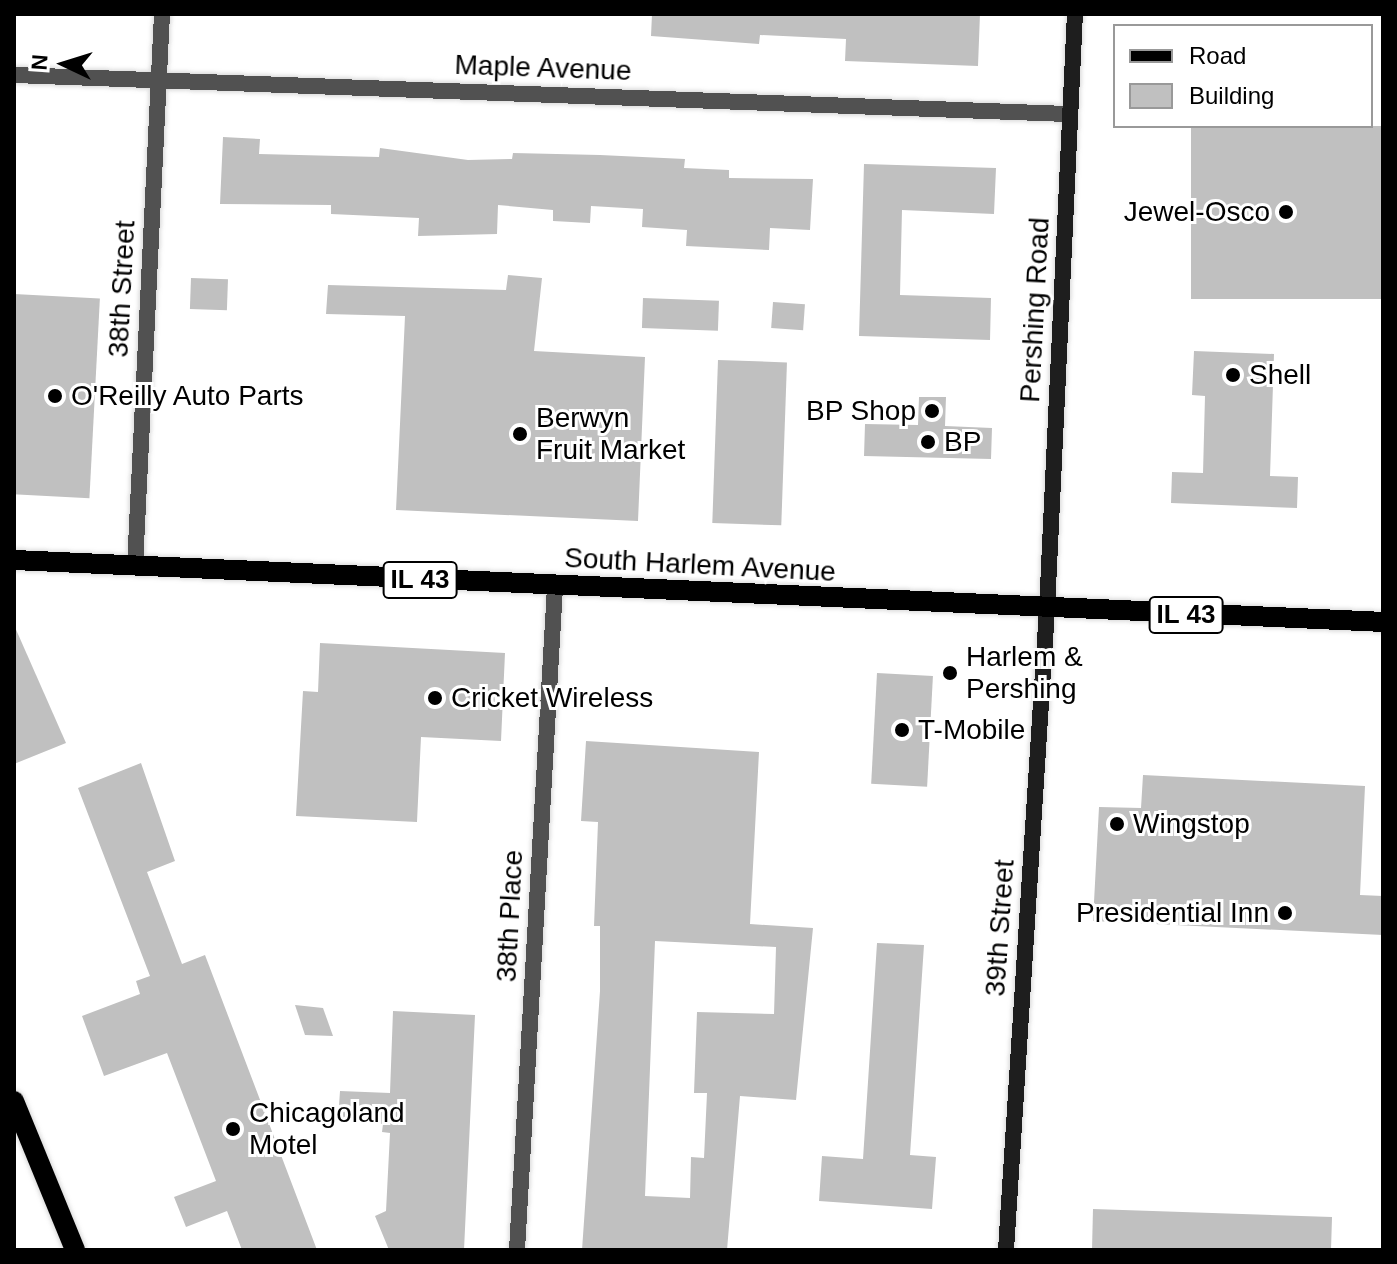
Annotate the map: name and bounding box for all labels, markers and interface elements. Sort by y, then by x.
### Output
north arrow [24,24,104,104]
legend [1113,24,1373,128]
text: Road [1189,42,1246,69]
street label: Maple Avenue [453,48,633,88]
text: N [27,54,53,71]
text: Building [1189,82,1274,109]
place label: Jewel-Osco [1124,195,1270,229]
marker: Jewel-Osco [1277,203,1295,221]
street label: Pershing Road [1013,217,1057,403]
street label: 38th Street [102,220,142,358]
place label: Shell [1249,358,1311,392]
marker: Shell [1224,366,1242,384]
place label: O'Reilly Auto Parts [71,379,305,413]
marker: O'Reilly Auto Parts [46,387,64,405]
place label: BP Shop [805,394,916,428]
place label: Berwyn Fruit Market [536,401,685,467]
marker: BP Shop [923,402,941,420]
marker: Berwyn Fruit Market [511,425,529,443]
place label: BP [944,425,981,459]
marker: BP [919,433,937,451]
street label: South Harlem Avenue [563,541,837,589]
road number: IL 43 [382,558,458,602]
road number: IL 43 [1148,593,1224,637]
place label: Harlem & Pershing [966,640,1083,706]
marker: Harlem & Pershing [941,664,959,682]
place label: Cricket Wireless [451,681,653,715]
marker: Cricket Wireless [426,689,444,707]
place label: T-Mobile [918,713,1025,747]
marker: T-Mobile [893,721,911,739]
place label: Wingstop [1133,807,1250,841]
marker: Wingstop [1108,815,1126,833]
street label: 38th Place [490,849,530,983]
street label: 39th Street [978,859,1022,997]
place label: Presidential Inn [1076,896,1269,930]
marker: Presidential Inn [1276,904,1294,922]
place label: Chicagoland Motel [249,1096,405,1162]
marker: Chicagoland Motel [224,1120,242,1138]

